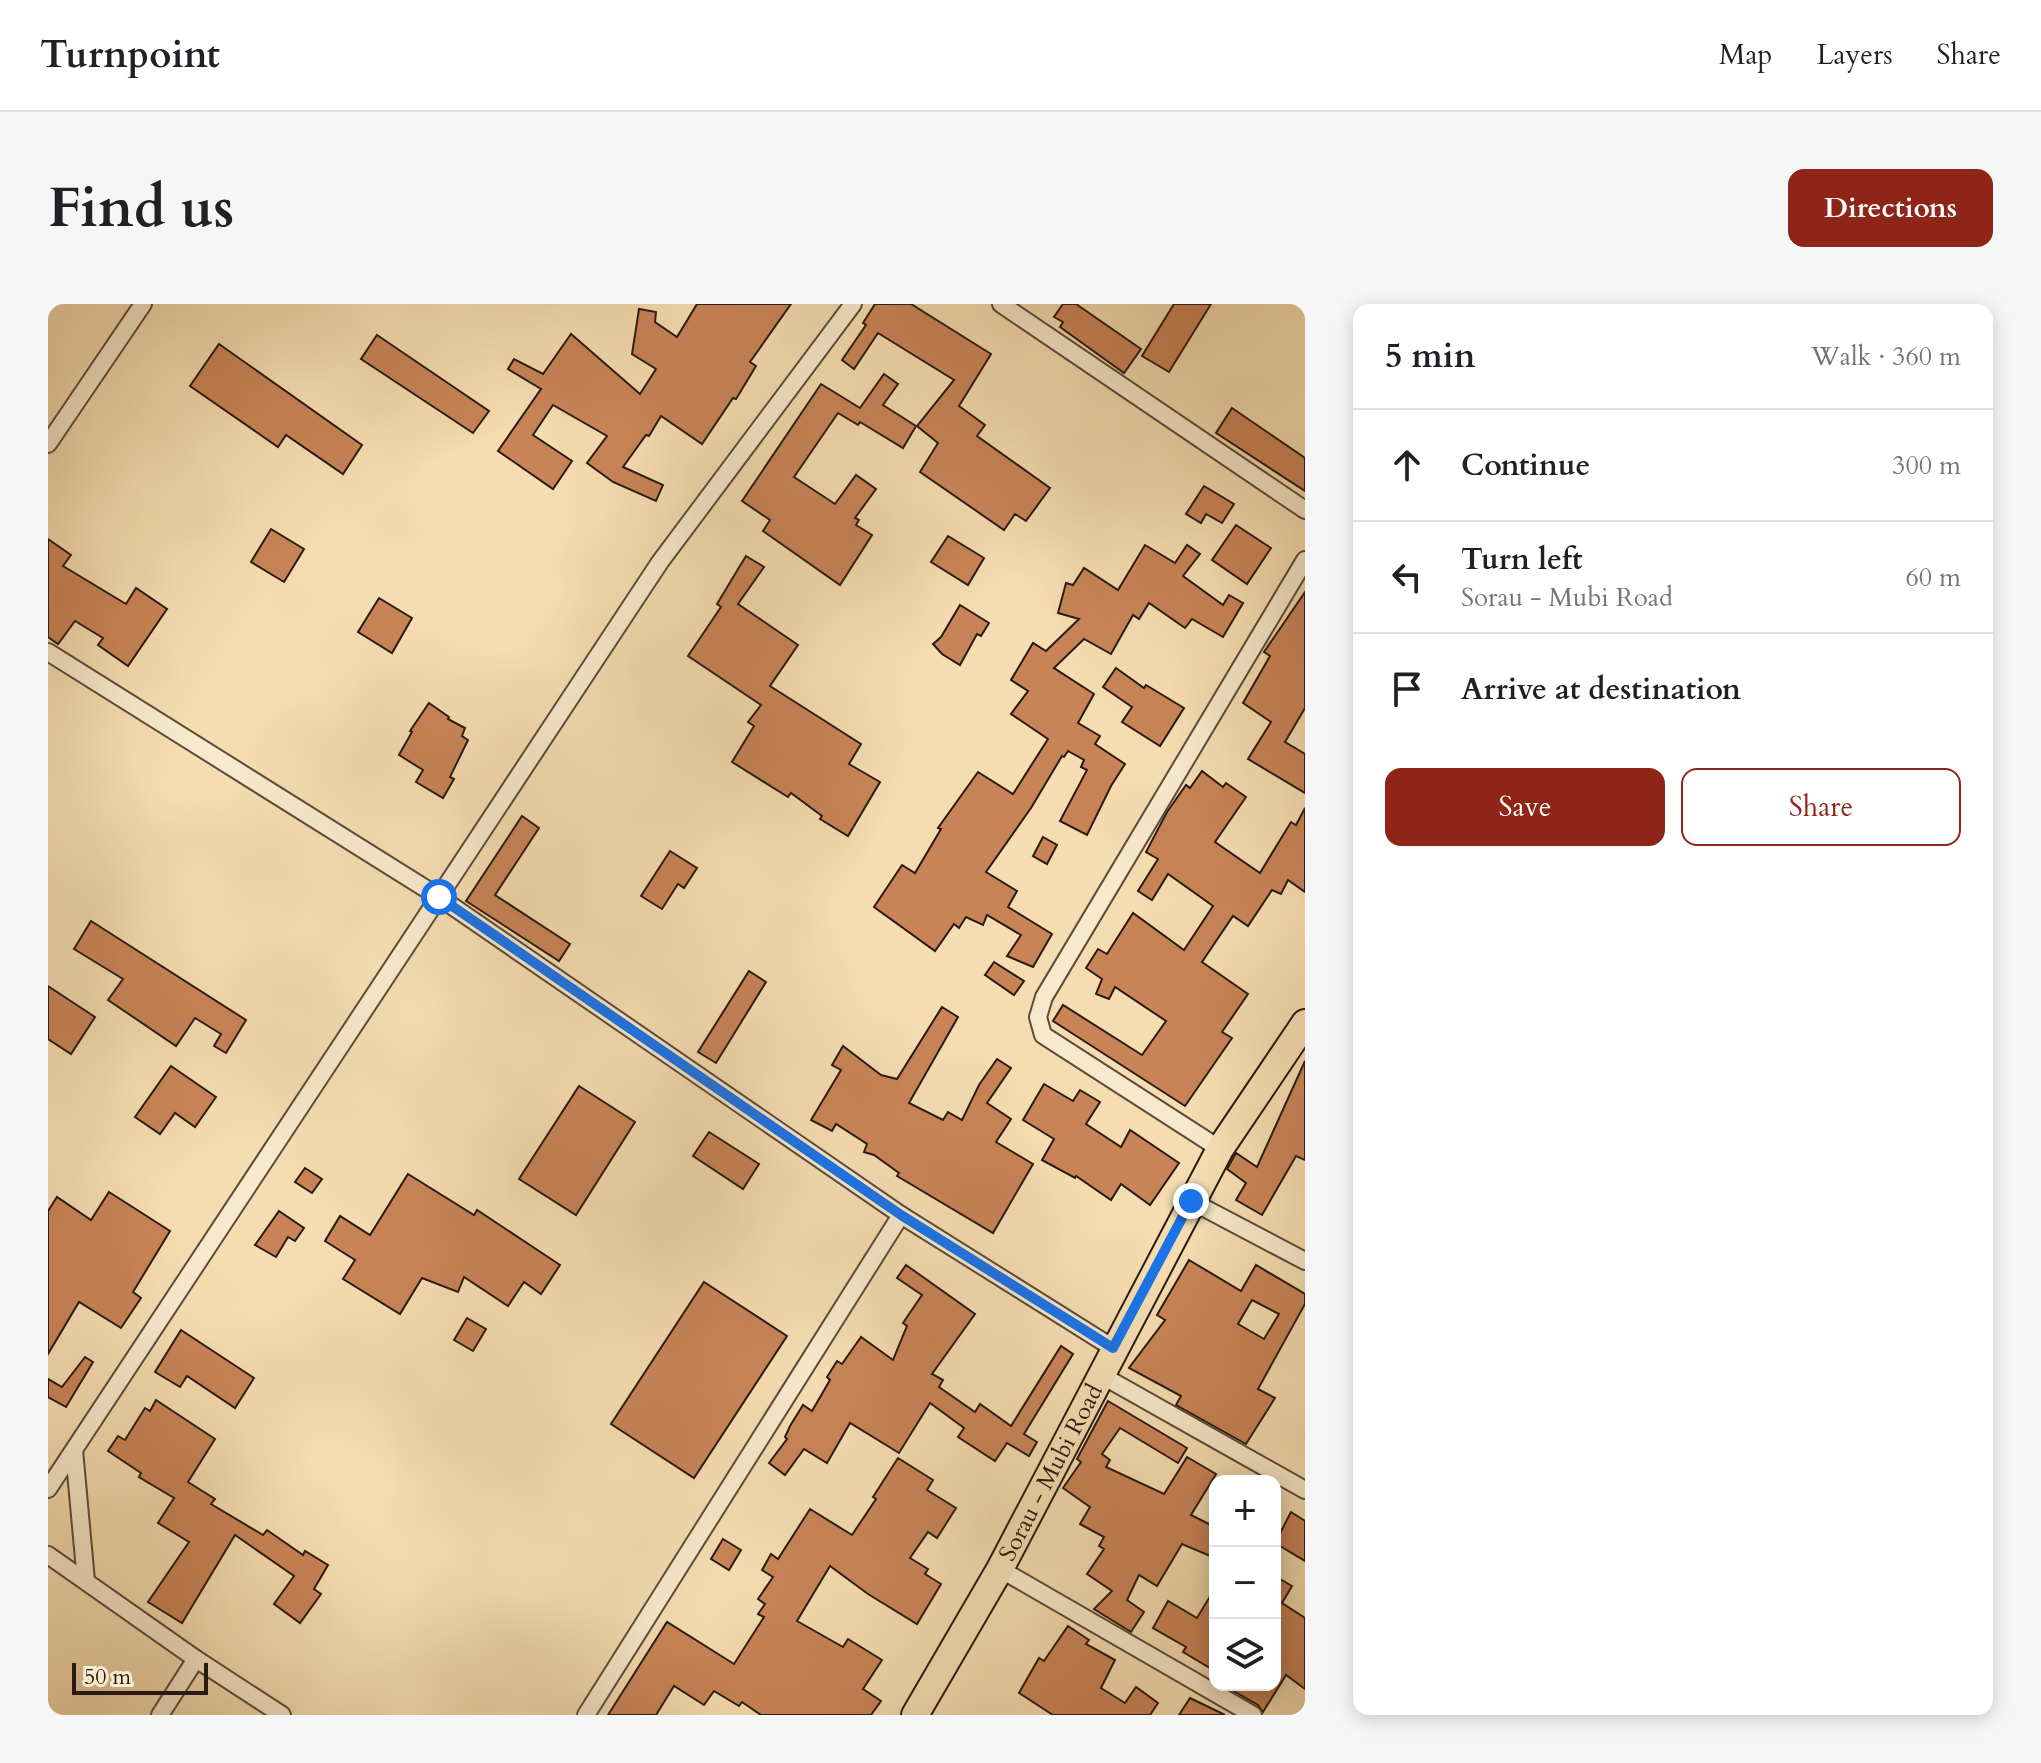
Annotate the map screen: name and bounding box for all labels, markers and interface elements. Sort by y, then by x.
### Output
text: Turnpoint [40,29,220,81]
text: Map [1719,36,1772,74]
text: Layers [1816,36,1893,74]
text: Share [1937,36,2001,74]
button: Directions [1788,169,1993,247]
text: Find us [48,171,234,246]
text: 5 min [1385,333,1476,379]
text: Walk · 360 m [1811,339,1961,374]
icon: ahead [1385,443,1429,487]
text: Continue [1461,445,1590,486]
text: 300 m [1892,448,1961,483]
text: Turn left [1461,539,1583,580]
icon: left [1385,555,1429,599]
text: 60 m [1905,560,1961,595]
text: Sorau - Mubi Road [1461,580,1673,615]
icon: arrive [1385,667,1429,711]
text: Arrive at destination [1461,669,1741,710]
button: Save [1385,768,1665,846]
button: Share [1681,768,1961,846]
route start [421,879,457,915]
route end [1173,1183,1209,1219]
street label: Sorau - Mubi Road [991,1378,1111,1567]
map controls [1209,1475,1281,1691]
button: + [1209,1475,1281,1547]
button: − [1209,1547,1281,1619]
button: layers [1209,1619,1281,1691]
scale bar [72,1659,208,1695]
text: 50 m [84,1662,131,1692]

